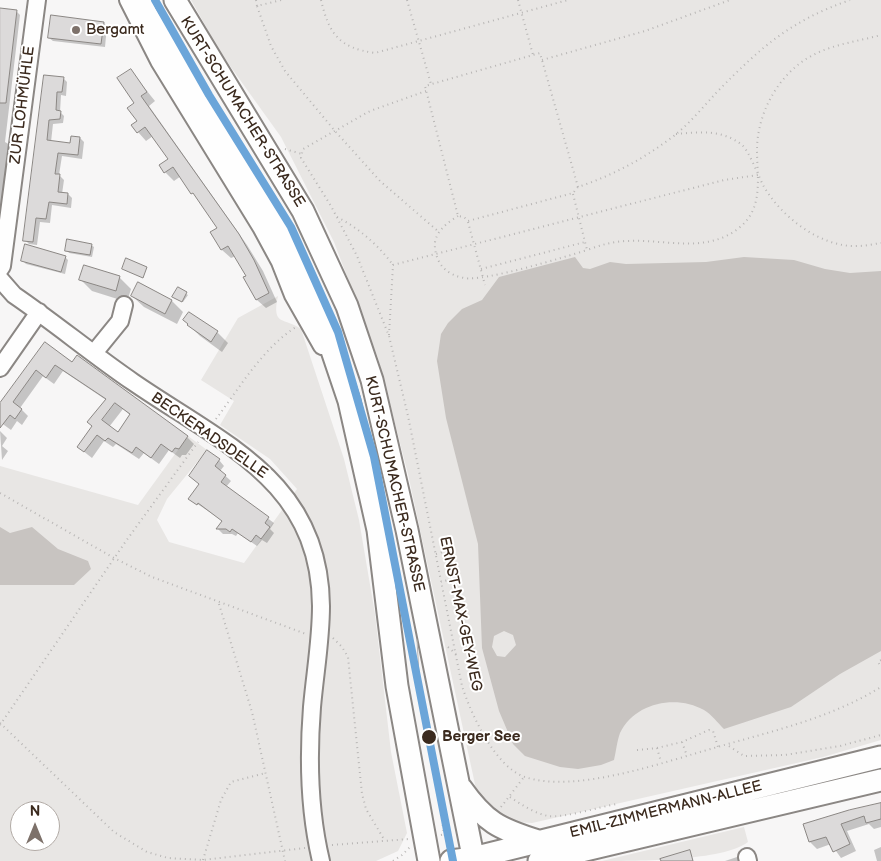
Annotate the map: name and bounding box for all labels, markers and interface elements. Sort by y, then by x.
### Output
street label: KURT-SCHUMACHER-STRASSE [176,13,308,211]
place label: Bergamt [86,21,144,39]
marker: Bergamt [70,24,82,36]
street label: ZUR LOHMÜHLE [7,45,39,165]
street label: KURT-SCHUMACHER-STRASSE [360,374,428,594]
street label: BECKERADSDELLE [147,389,271,483]
street label: ERNST-MAX-GEY-WEG [435,535,485,693]
marker: Berger See [420,728,438,746]
place label: Berger See [442,728,520,746]
street label: EMIL-ZIMMERMANN-ALLEE [568,777,764,843]
north arrow [10,801,60,851]
text: N [30,803,40,820]

